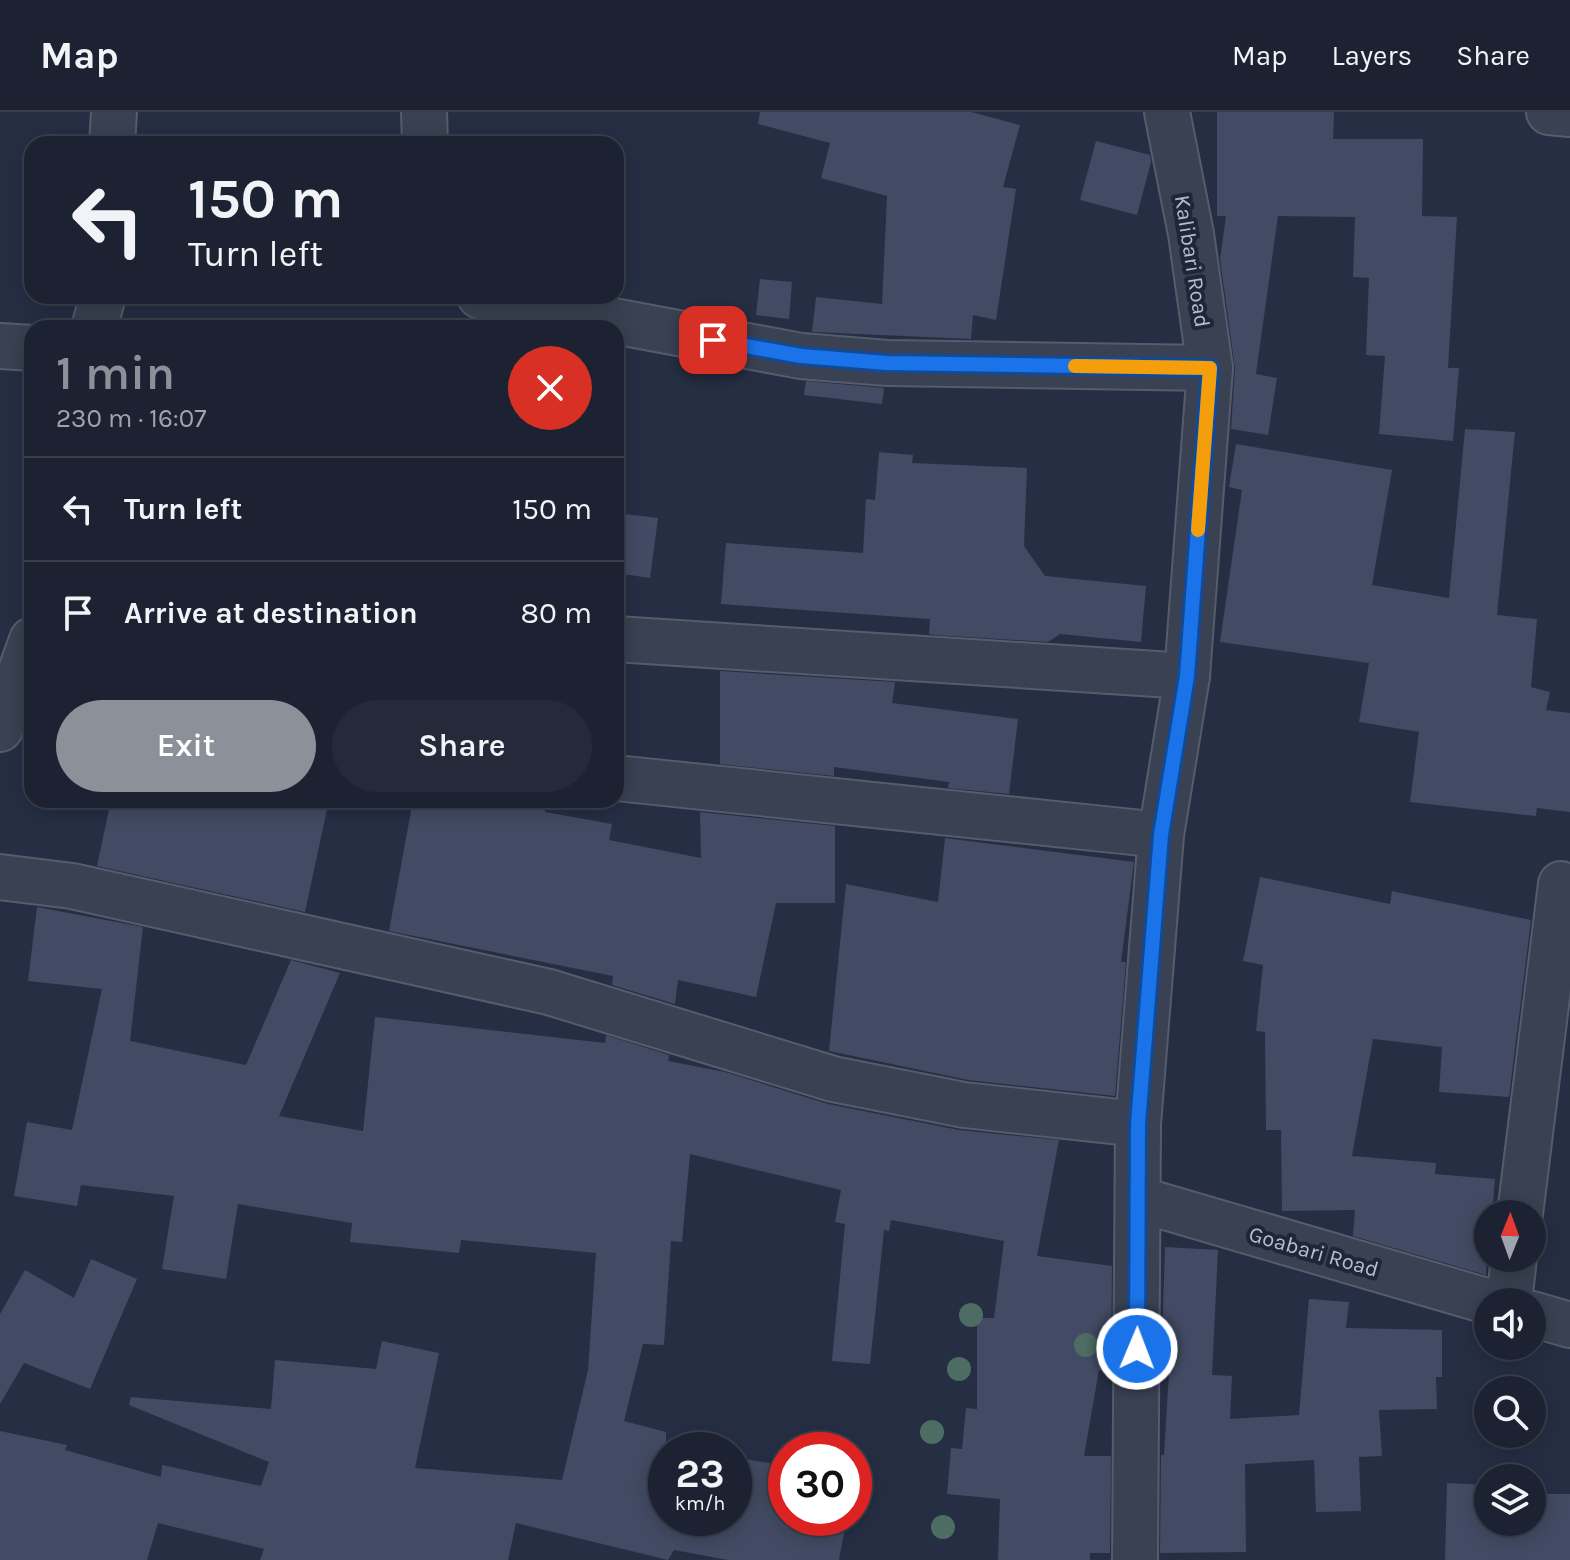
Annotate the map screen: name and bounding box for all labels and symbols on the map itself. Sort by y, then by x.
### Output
street label: Kalibari Road [1169,193,1215,329]
pin [679,306,747,374]
north arrow [1474,1200,1546,1272]
street label: Goabari Road [1246,1221,1382,1283]
position arrow [1095,1307,1179,1391]
speed limit sign: 30 [768,1432,872,1536]

